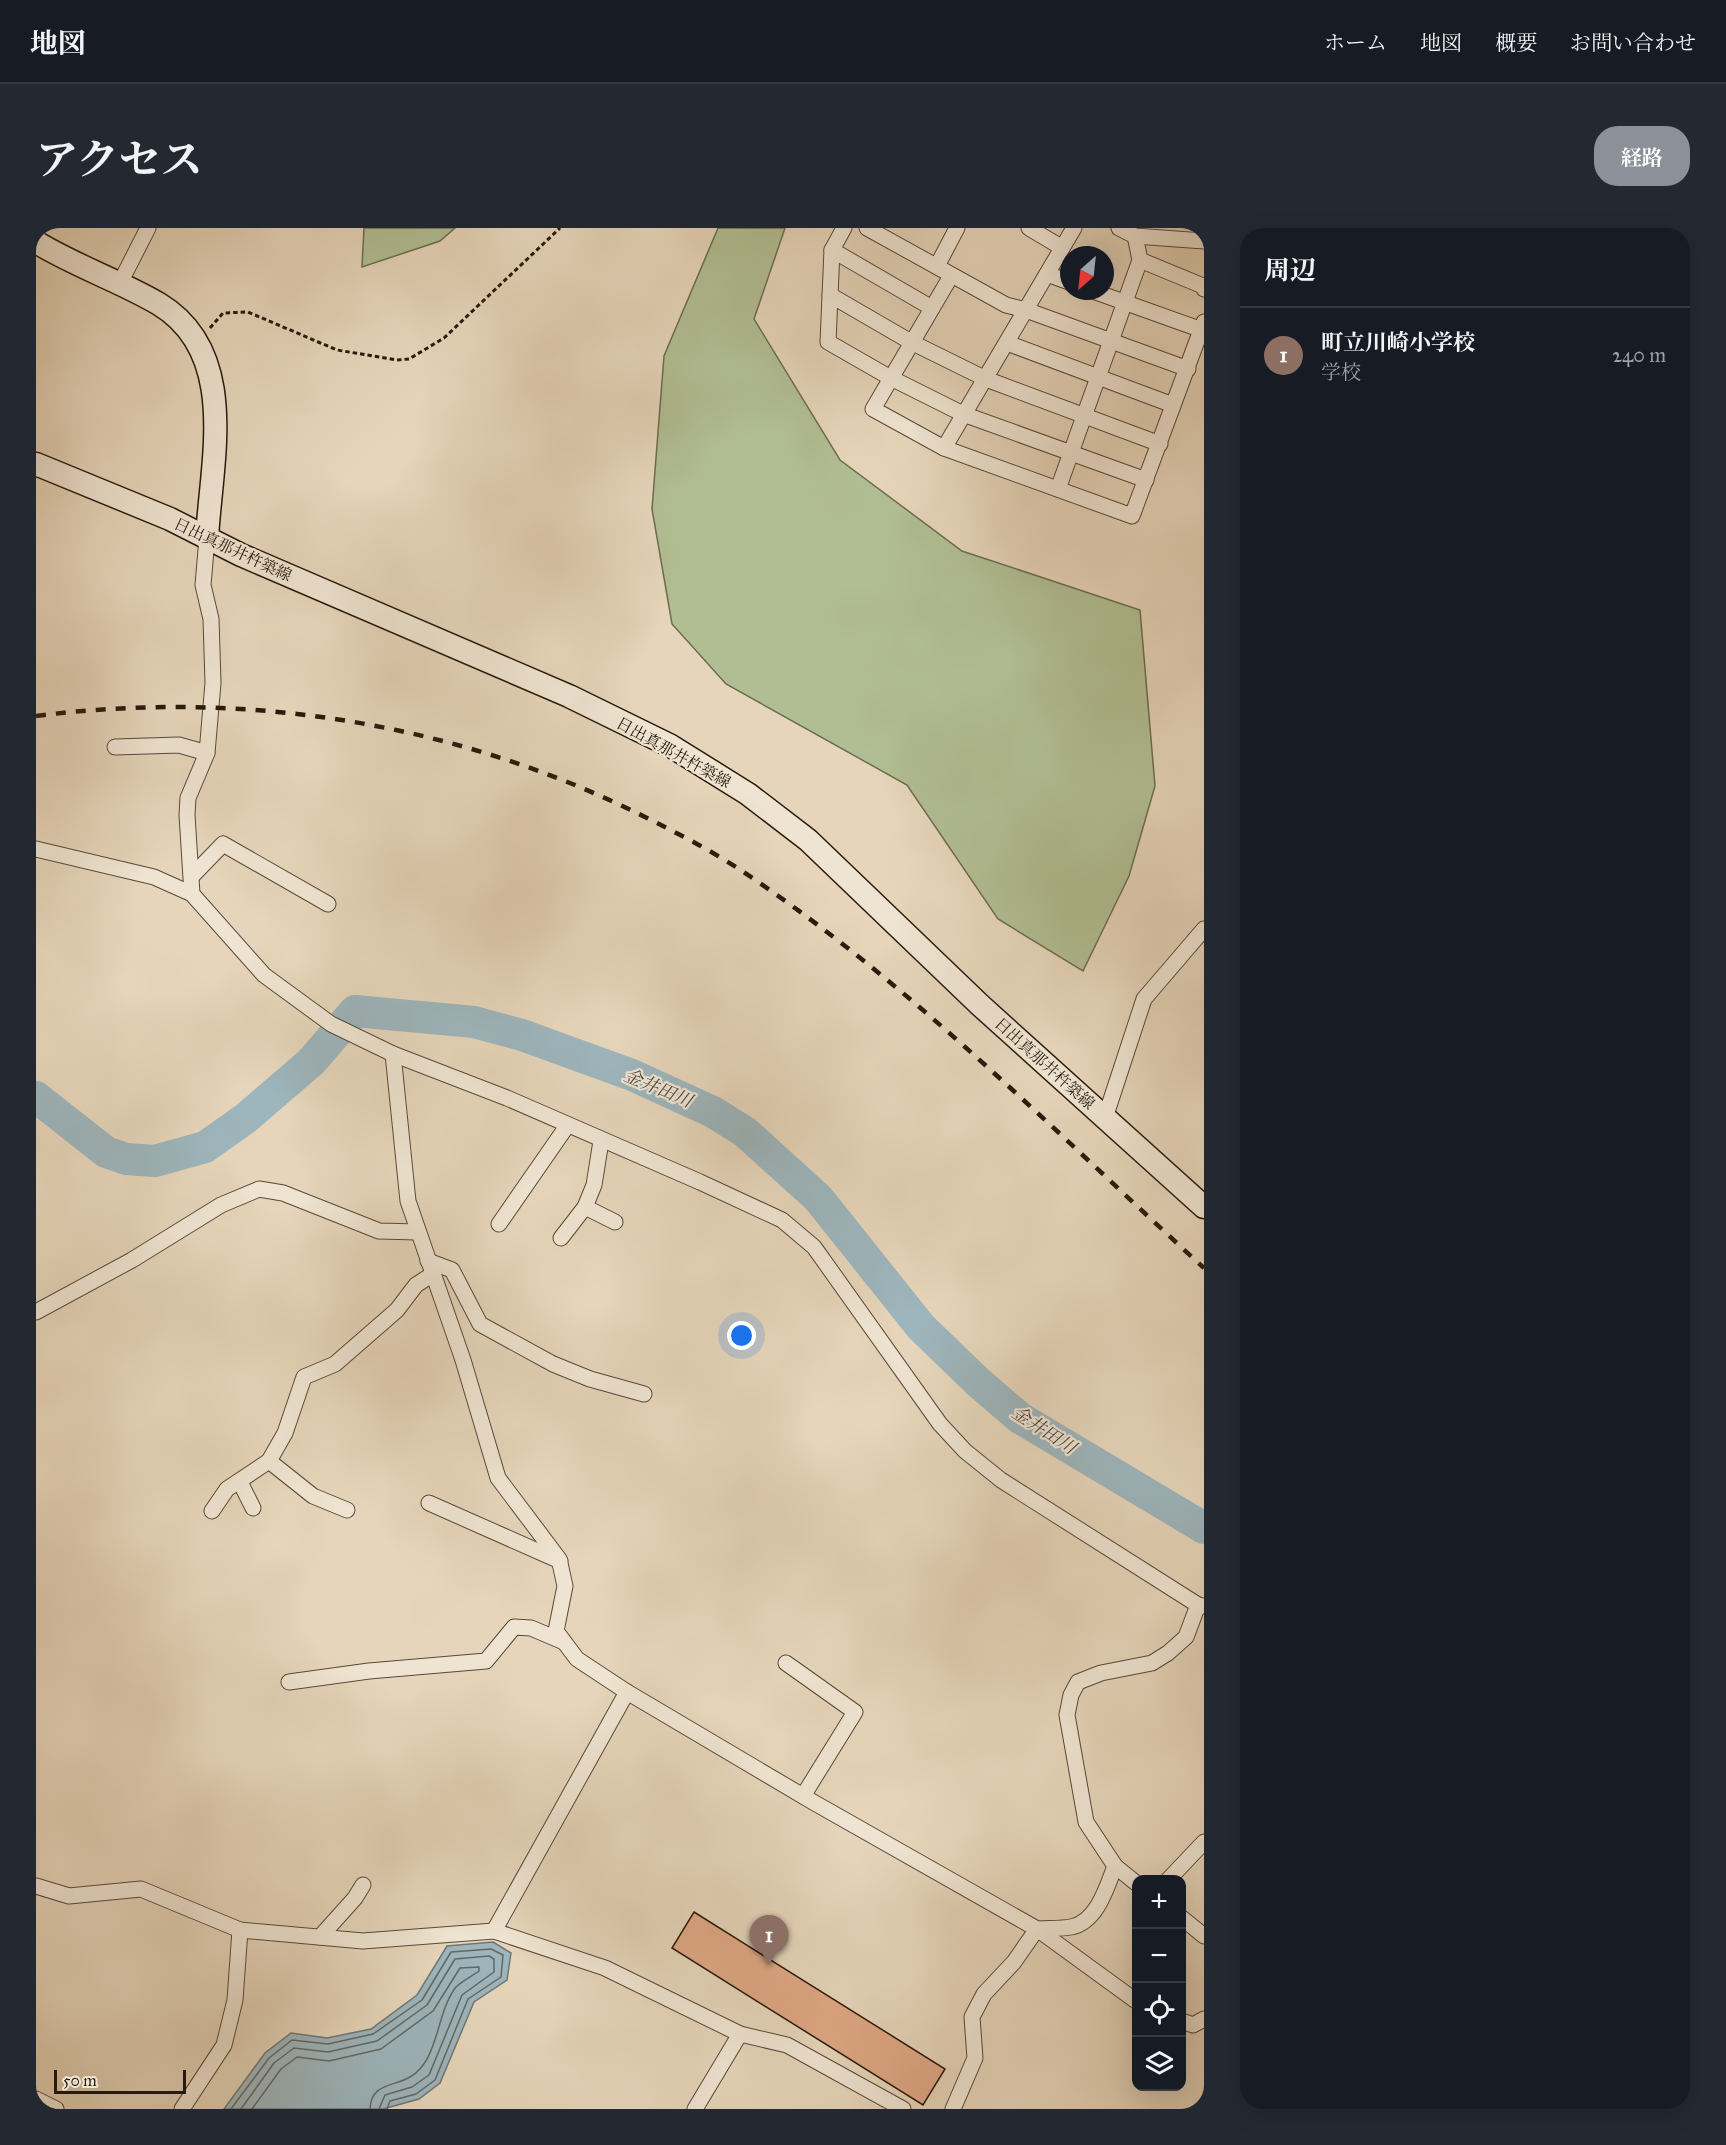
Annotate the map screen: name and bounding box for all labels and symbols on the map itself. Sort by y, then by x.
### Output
north arrow [1060,246,1114,300]
street label: 日出真那井杵築線 [171,514,295,585]
street label: 日出真那井杵築線 [613,713,734,792]
street label: 日出真那井杵築線 [991,1013,1099,1113]
water label: 金井田川 [621,1064,697,1113]
your location [727,1321,756,1350]
water label: 金井田川 [1008,1401,1082,1460]
pin: 1 [750,1916,788,1965]
scale bar [54,2067,186,2094]

